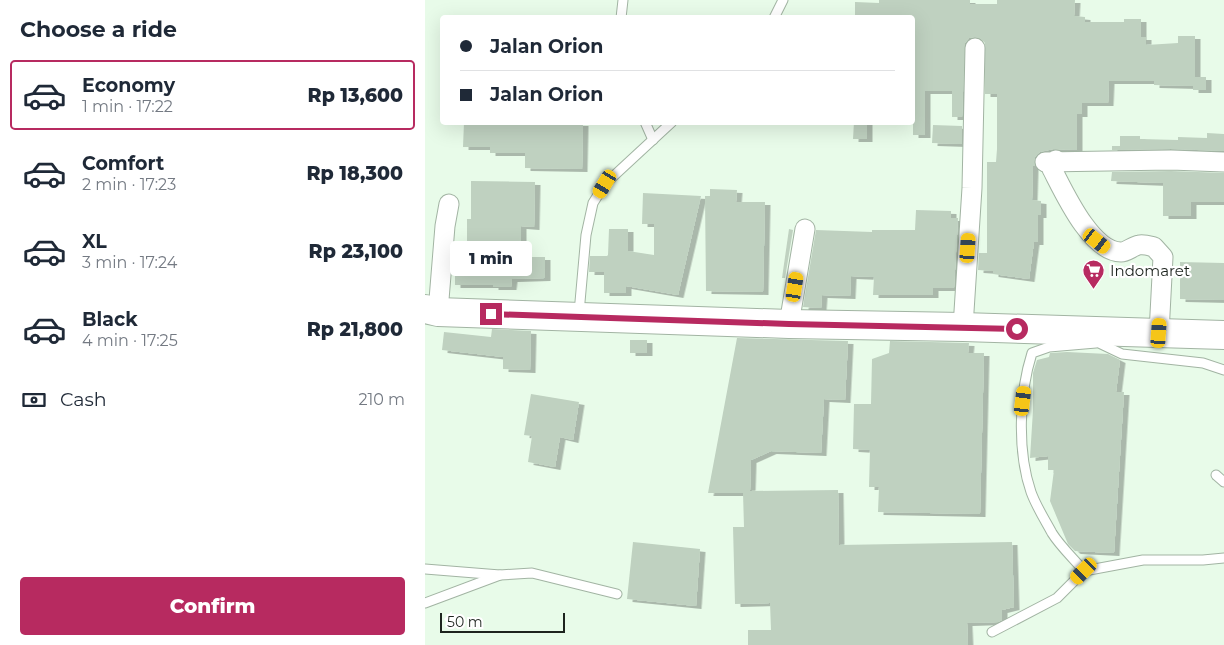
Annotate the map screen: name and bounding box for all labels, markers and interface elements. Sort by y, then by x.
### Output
text: Choose a ride [20,16,177,43]
text: Jalan Orion [490,35,603,58]
icon: car [22,73,67,118]
text: Economy [82,74,175,97]
text: Jalan Orion [490,83,603,106]
text: Rp 13,600 [308,84,403,107]
text: 1 min · 17:22 [82,97,173,116]
icon: car [22,151,67,196]
text: Comfort [82,152,164,175]
text: Rp 18,300 [307,162,403,185]
car [590,167,619,201]
text: 2 min · 17:23 [82,175,176,194]
car [1080,226,1113,256]
icon: car [22,229,67,274]
text: XL [82,230,107,253]
car [959,233,976,263]
text: Rp 23,100 [309,240,403,263]
callout: 1 min [450,242,532,276]
text: 1 min [469,249,513,268]
text: 3 min · 17:24 [82,253,177,272]
supermarket icon: Indomaret [1082,259,1106,290]
place label: Indomaret [1110,261,1190,280]
car [785,271,804,303]
route end [480,303,502,325]
icon: car [22,307,67,352]
text: Black [82,308,138,331]
text: Rp 21,800 [307,318,403,341]
route start [1006,318,1028,340]
car [1150,318,1167,348]
text: 4 min · 17:25 [82,331,178,350]
car [1013,385,1032,417]
icon: cash [20,386,48,414]
text: Cash [60,388,107,411]
text: 210 m [358,390,405,409]
car [1068,555,1099,587]
button: Confirm [20,577,405,635]
scale bar [440,610,565,633]
text: 50 m [447,613,483,631]

